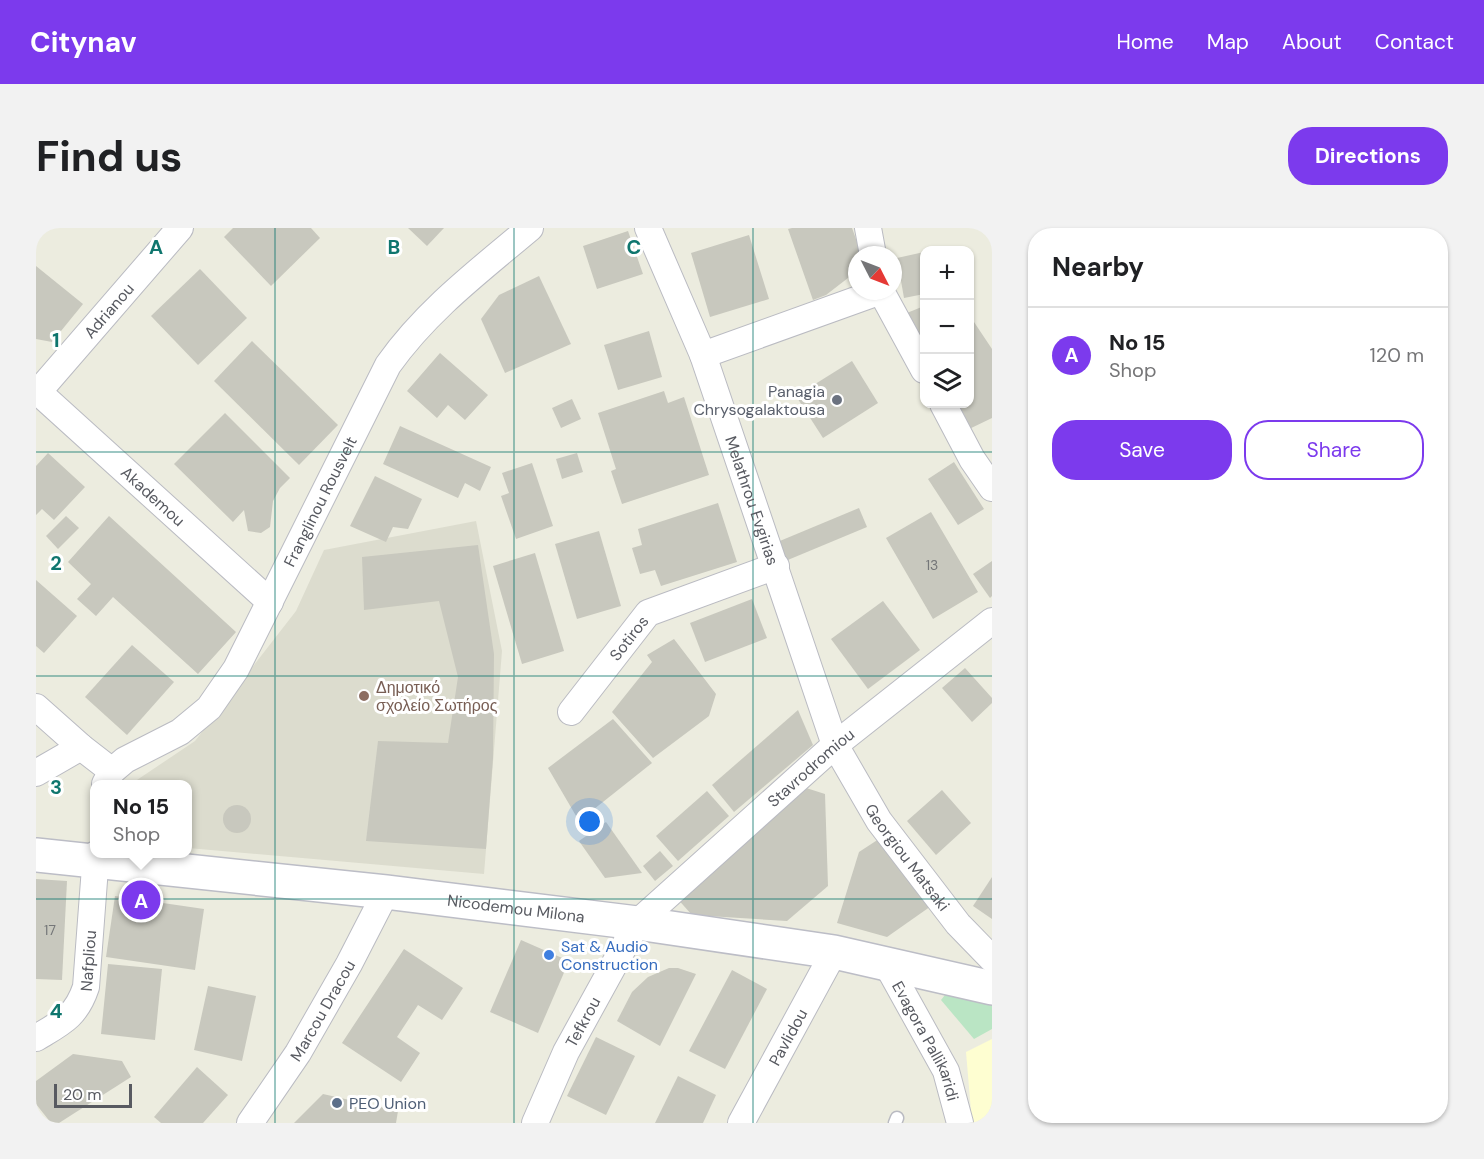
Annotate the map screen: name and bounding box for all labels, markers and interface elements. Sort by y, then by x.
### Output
text: Citynav [30,24,136,61]
text: Home [1116,28,1174,56]
text: Map [1207,28,1249,56]
text: About [1282,28,1342,56]
text: Contact [1375,28,1454,56]
button: Directions [1288,127,1448,185]
text: Find us [36,129,182,184]
text: A [149,234,163,260]
text: B [388,234,400,260]
text: C [627,234,641,260]
north arrow [848,246,902,300]
map controls [920,246,974,408]
button: + [920,246,974,300]
text: Nearby [1052,250,1144,284]
street label: Adrianou [79,279,139,343]
button: − [920,300,974,354]
text: 1 [52,327,60,353]
text: No 15 [1109,328,1165,357]
text: A [1064,342,1079,368]
text: 120 m [1370,342,1424,368]
button: layers [920,354,974,408]
text: Shop [1109,357,1156,383]
place label: Panagia Chrysogalaktousa [693,381,825,420]
marker: Panagia Chrysogalaktousa [830,393,844,407]
button: Save [1052,420,1232,480]
button: Share [1244,420,1424,480]
street label: Franglinou Rousvelt [279,433,362,570]
street label: Melathrou Evgirias [720,433,783,568]
street label: Akademou [116,462,189,531]
text: 2 [50,550,62,576]
house number: 13 [926,556,938,574]
street label: Sotiros [605,611,653,665]
place label: Δημοτικό σχολείο Σωτήρος [376,677,498,716]
marker: Δημοτικό σχολείο Σωτήρος [357,689,371,703]
street label: Stavrodromiou [763,724,859,812]
text: 3 [50,774,62,800]
popup [90,780,192,858]
text: No 15 [113,792,169,821]
street label: Georgiou Matsaki [860,800,954,915]
your location [575,807,604,836]
text: Shop [113,821,160,847]
pin: A [122,878,160,922]
street label: Nicodemou Milona [446,890,586,927]
house number: 17 [44,921,56,939]
street label: Nafpliou [76,929,101,992]
place label: Sat & Audio Construction [561,936,658,975]
marker: Sat & Audio Construction [542,948,556,962]
street label: Marcou Dracou [285,956,360,1065]
street label: Evagora Pallikaridi [887,977,964,1103]
street label: Tefkrou [561,993,605,1051]
text: 4 [50,998,63,1024]
street label: Pavlidou [764,1005,812,1069]
scale bar [54,1081,132,1108]
text: 20 m [63,1084,102,1105]
place label: PEO Union [349,1093,426,1114]
marker: PEO Union [330,1096,344,1110]

